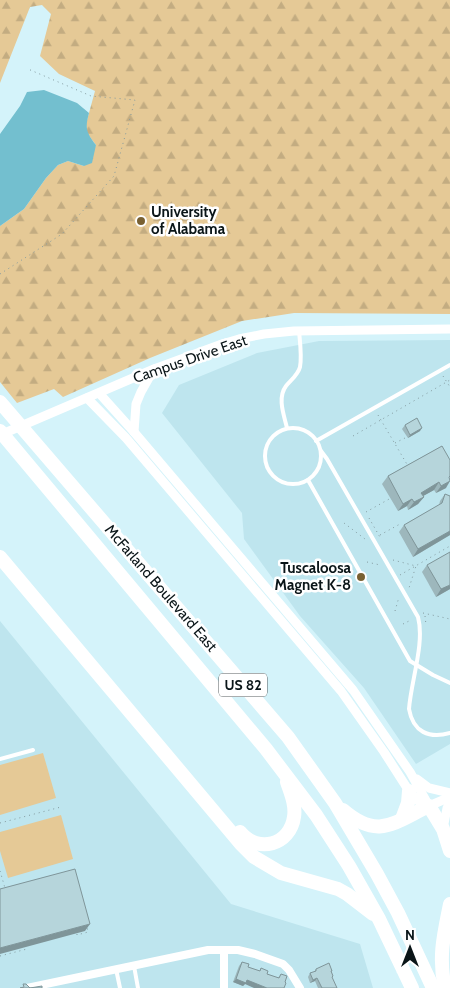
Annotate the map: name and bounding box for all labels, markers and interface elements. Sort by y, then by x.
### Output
place label: University of Alabama [151,203,226,238]
marker: University of Alabama [135,215,147,227]
street label: Campus Drive East [131,331,249,387]
street label: McFarland Boulevard East [101,521,221,655]
place label: Tuscaloosa Magnet K-8 [275,559,352,594]
marker: Tuscaloosa Magnet K-8 [355,571,367,583]
road number: US 82 [219,674,267,696]
north arrow [385,923,435,973]
text: N [405,926,415,944]

